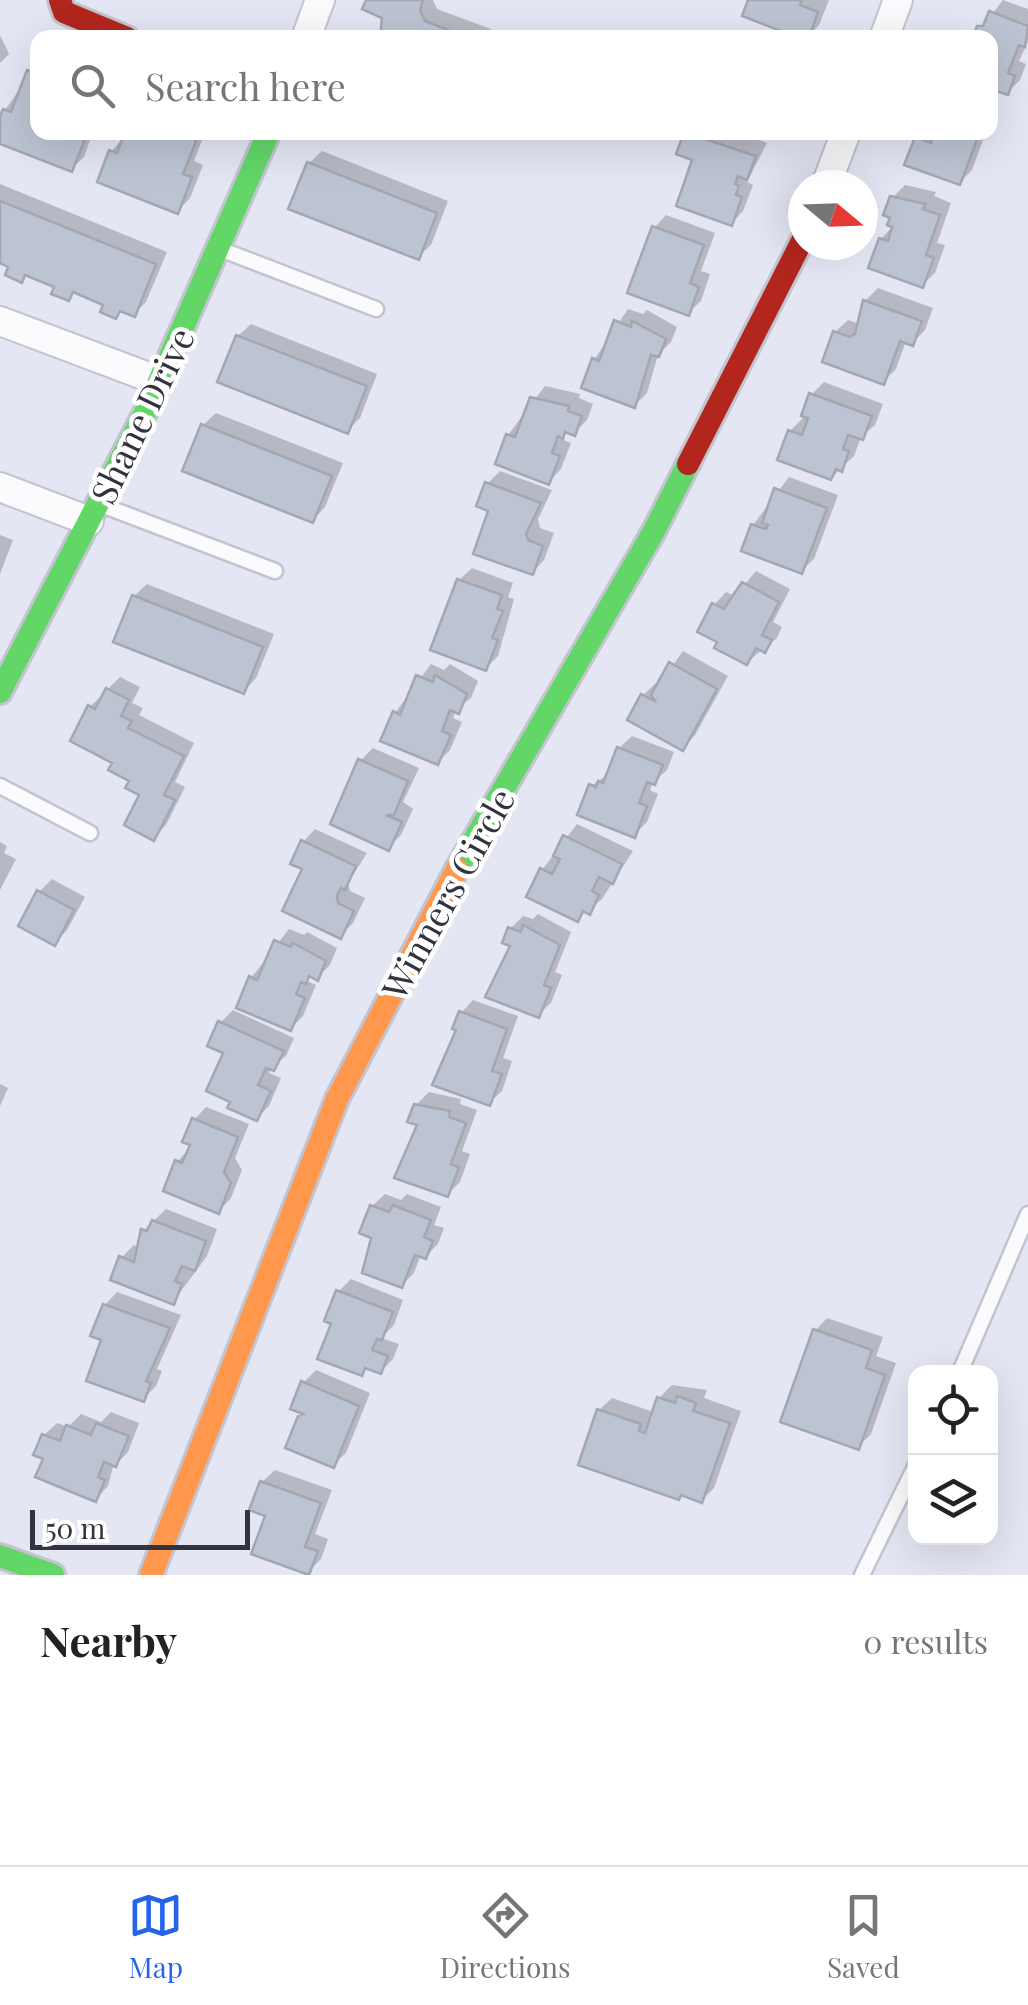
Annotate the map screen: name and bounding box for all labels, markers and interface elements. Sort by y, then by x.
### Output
search box [30,30,998,140]
icon: search [65,58,120,113]
text: Search here [145,60,346,111]
north arrow [788,170,878,260]
street label: Shane Drive [78,319,204,511]
street label: Winners Circle [369,779,524,1008]
map controls [908,1365,998,1545]
button: locate [908,1365,998,1455]
button: layers [908,1455,998,1545]
scale bar [30,1505,250,1550]
text: 50 m [45,1509,105,1546]
text: Nearby [40,1612,177,1668]
text: 0 results [863,1619,988,1662]
tab: Map [128,1888,183,1985]
tab: Directions [440,1888,571,1985]
tab: Saved [827,1888,900,1985]

